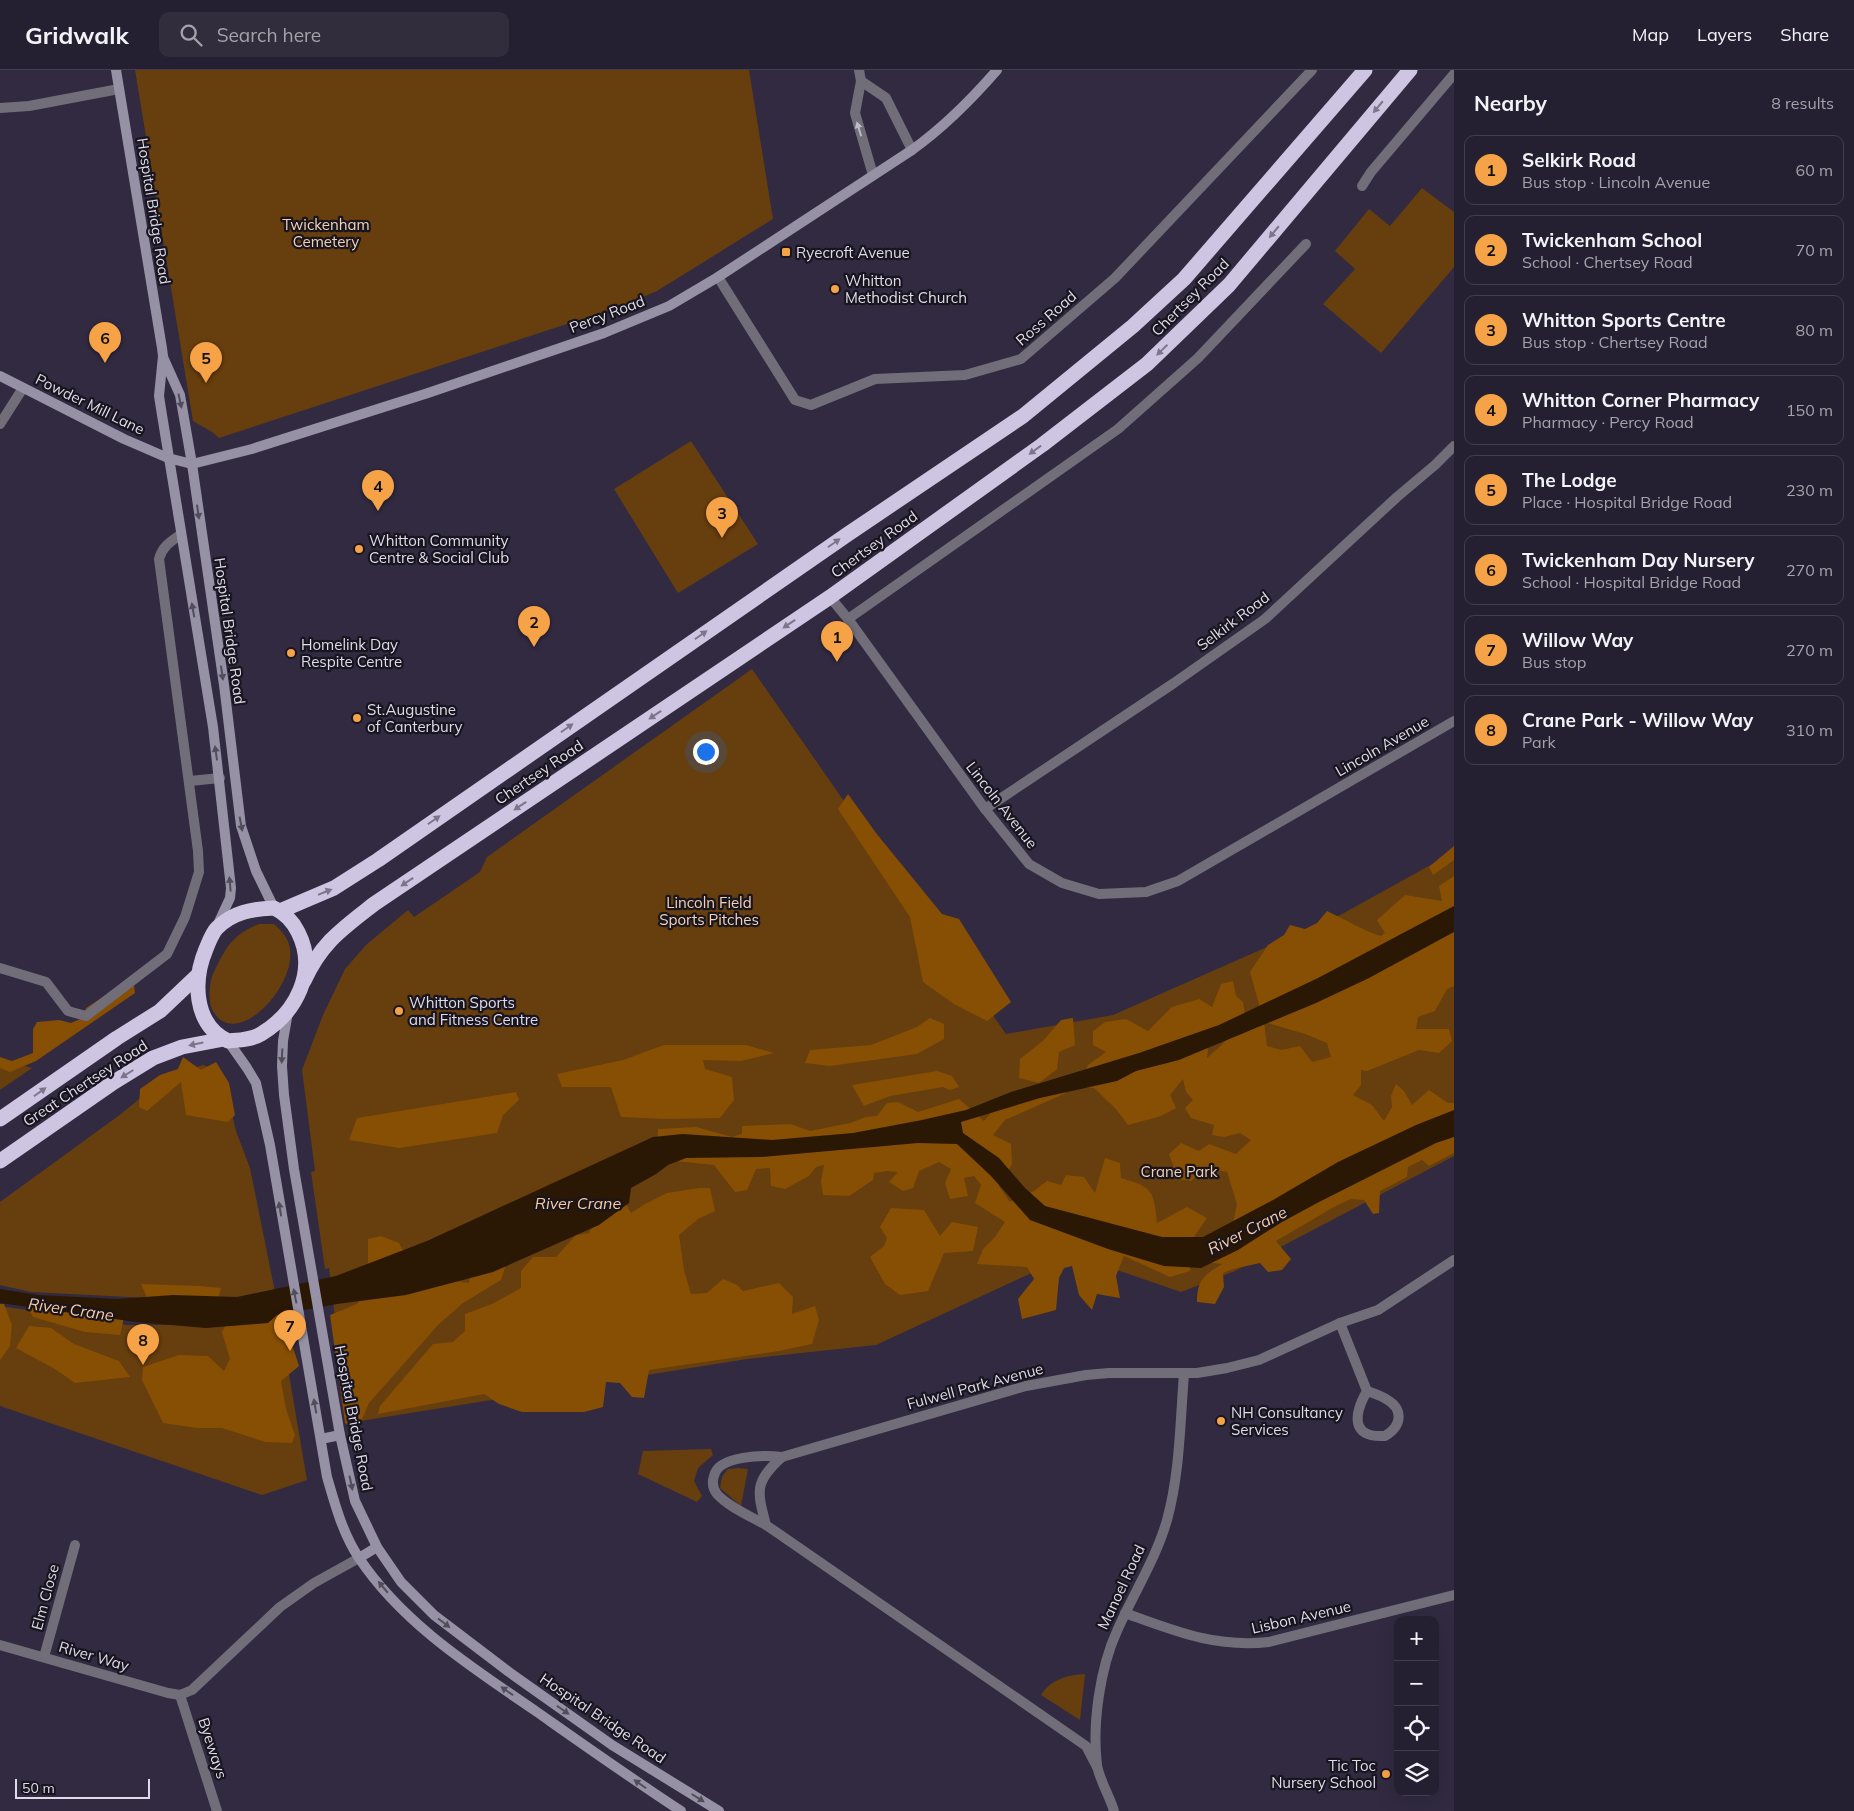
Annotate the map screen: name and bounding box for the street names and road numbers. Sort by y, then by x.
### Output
street label: Hospital Bridge Road [133,136,175,286]
street label: Chertsey Road [1147,254,1233,340]
street label: Ross Road [1012,286,1080,350]
street label: Percy Road [567,291,647,337]
street label: Powder Mill Lane [32,369,148,439]
street label: Chertsey Road [827,506,921,582]
street label: Hospital Bridge Road [210,556,250,706]
street label: Selkirk Road [1193,587,1273,655]
street label: Lincoln Avenue [1332,712,1432,780]
street label: Chertsey Road [491,735,587,809]
street label: Lincoln Avenue [962,758,1042,852]
street label: Great Chertsey Road [19,1036,151,1130]
street label: Hospital Bridge Road [331,1344,377,1492]
street label: Fulwell Park Avenue [905,1359,1045,1413]
street label: Manoel Road [1093,1541,1149,1633]
street label: Elm Close [27,1562,63,1632]
street label: Lisbon Avenue [1249,1596,1353,1638]
street label: River Way [57,1637,131,1675]
street label: Hospital Bridge Road [536,1669,670,1767]
street label: Byeways [194,1715,232,1781]

